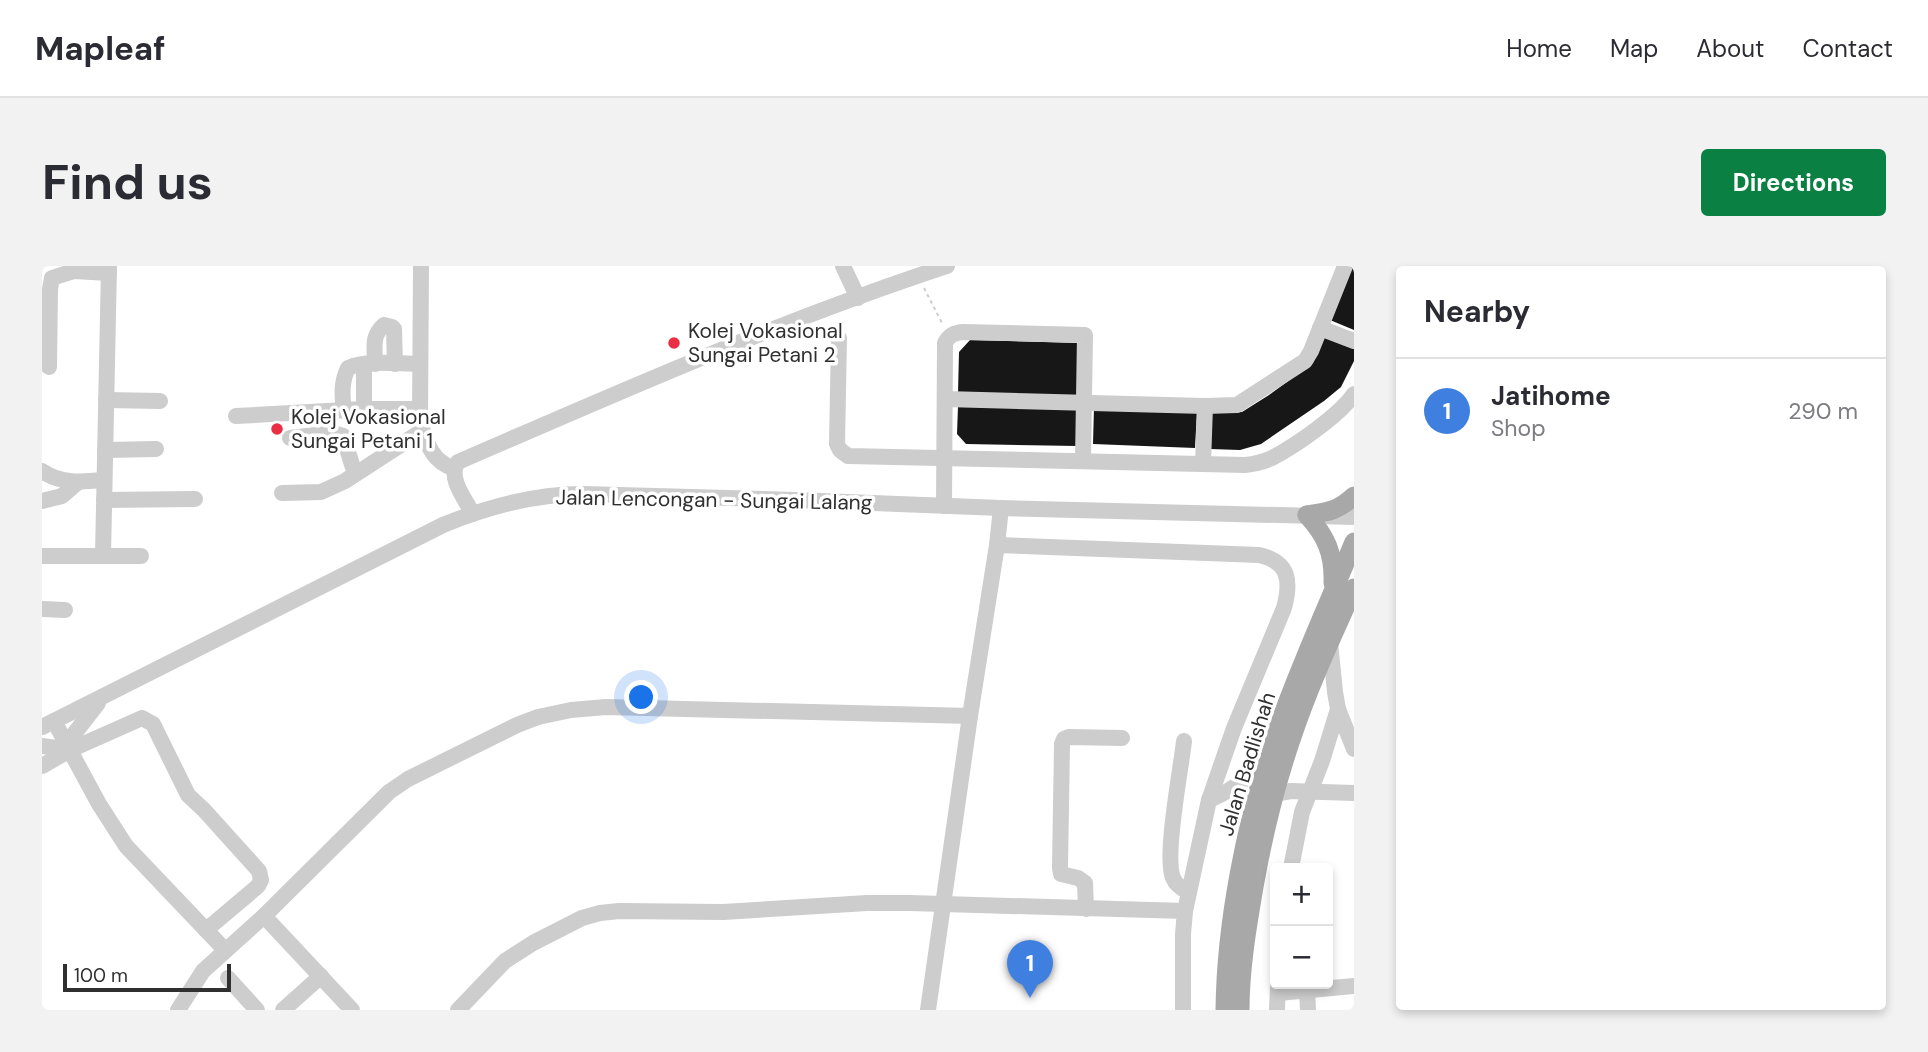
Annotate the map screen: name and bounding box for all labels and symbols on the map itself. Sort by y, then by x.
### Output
place label: Kolej Vokasional Sungai Petani 2 [688,317,843,369]
marker: Kolej Vokasional Sungai Petani 2 [666,335,682,351]
place label: Kolej Vokasional Sungai Petani 1 [291,403,446,455]
marker: Kolej Vokasional Sungai Petani 1 [269,421,285,437]
street label: Jalan Lencongan - Sungai Lalang [555,483,873,517]
your location [624,680,658,714]
street label: Jalan Badlishah [1212,689,1282,839]
pin: 1 [1007,940,1053,998]
scale bar [63,961,231,993]

